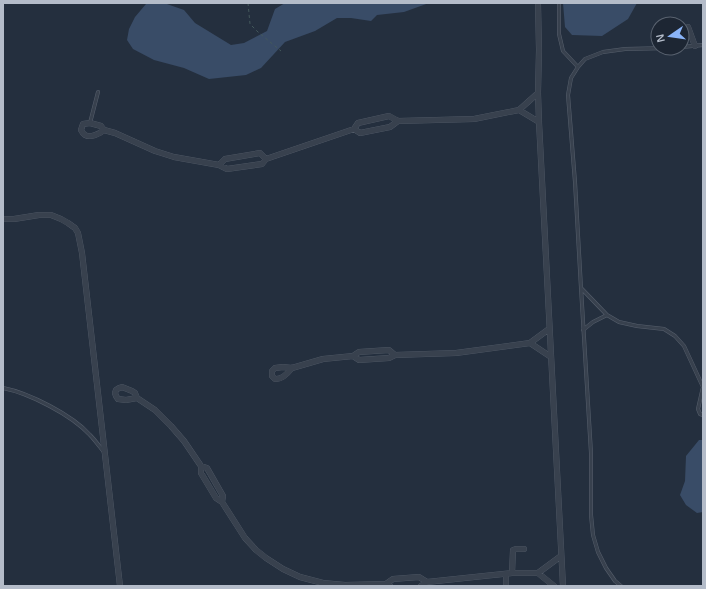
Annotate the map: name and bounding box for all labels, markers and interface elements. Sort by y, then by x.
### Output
north arrow [650,16,690,56]
text: N [654,33,667,43]

